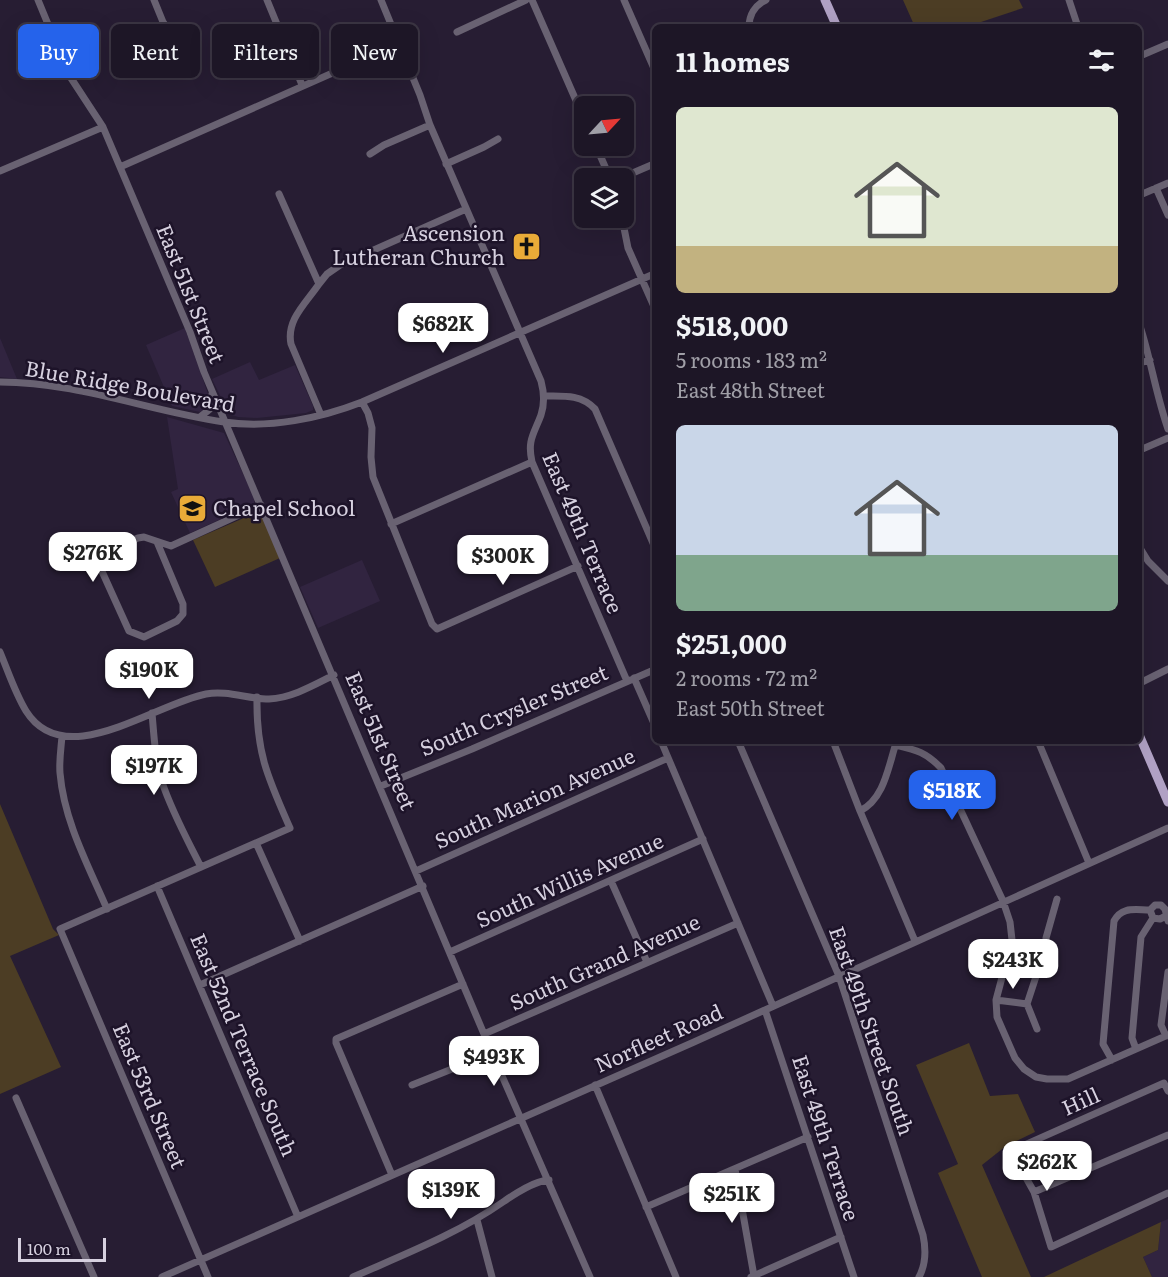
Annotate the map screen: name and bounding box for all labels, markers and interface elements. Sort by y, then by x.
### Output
chip: Buy [18,24,99,78]
chip: Rent [111,24,200,78]
chip: Filters [212,24,319,78]
chip: New [331,24,418,78]
text: 11 homes [676,41,790,80]
icon: filters [1085,44,1118,77]
north arrow [574,96,634,156]
map controls [574,96,634,228]
icon: home [843,146,951,254]
button: layers [574,168,634,228]
place label: Ascension Lutheran Church [332,216,505,271]
street label: East 51st Street [150,219,235,368]
church icon: Ascension Lutheran Church [510,230,542,262]
pin: $682K [401,303,485,354]
text: $518,000 [676,305,788,344]
text: $682K [412,307,474,337]
text: 5 rooms · 183 m² [676,344,827,374]
street label: Blue Ridge Boulevard [23,351,238,418]
text: East 48th Street [676,374,825,404]
street label: East 49th Terrace [536,447,632,618]
icon: home [843,464,951,572]
place label: Chapel School [213,491,355,522]
school or university icon: Chapel School [176,493,208,525]
pin: $276K [51,532,135,583]
pin: $300K [461,535,545,586]
text: $276K [63,536,123,566]
text: $300K [471,539,535,569]
text: $251,000 [676,623,787,662]
pin: $190K [107,649,191,700]
text: $190K [119,653,179,683]
street label: South Crysler Street [414,655,612,762]
text: 2 rooms · 72 m² [676,662,817,692]
street label: East 51st Street [339,666,426,815]
text: East 50th Street [676,692,825,722]
street label: South Marion Avenue [429,738,639,855]
pin: $197K [112,745,196,796]
text: $197K [125,749,183,779]
pin: $518K [910,770,994,821]
text: $518K [923,774,981,804]
street label: South Willis Avenue [470,823,668,934]
street label: South Grand Avenue [504,905,704,1017]
street label: East 49th Street South [823,921,924,1139]
street label: East 52nd Terrace South [184,928,306,1160]
pin: $243K [971,939,1055,990]
text: $243K [982,943,1044,973]
street label: Norfleet Road [589,995,727,1079]
street label: East 53rd Street [107,1017,196,1173]
pin: $493K [452,1036,536,1087]
text: $493K [463,1040,525,1070]
street label: East 49th Terrace [786,1050,869,1224]
street label: Hill [1056,1078,1104,1122]
pin: $262K [1005,1141,1089,1192]
text: $262K [1017,1145,1077,1175]
pin: $139K [409,1169,493,1220]
text: $139K [422,1173,480,1203]
pin: $251K [690,1173,774,1224]
text: $251K [703,1177,761,1207]
scale bar [18,1235,106,1262]
text: 100 m [27,1236,71,1260]

